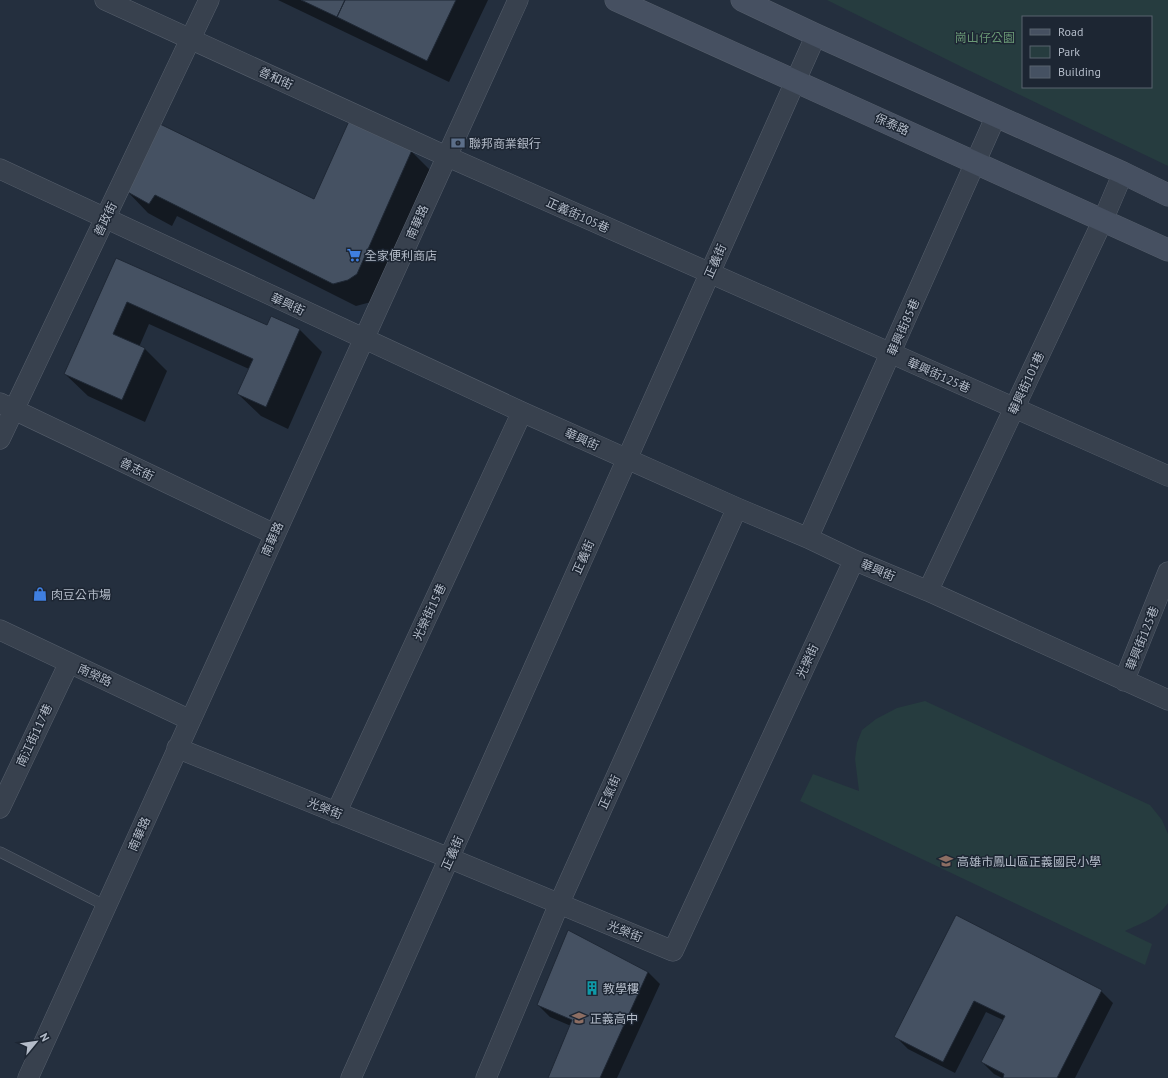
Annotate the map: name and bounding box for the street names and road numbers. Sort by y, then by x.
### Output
street label: 善和街 [257,64,295,92]
street label: 保泰路 [872,110,912,138]
street label: 正義街105巷 [544,194,612,236]
street label: 善政街 [90,200,120,238]
street label: 南華路 [403,202,431,242]
street label: 正義街 [701,241,729,281]
street label: 華興街 [269,290,307,318]
street label: 華興街85巷 [884,296,922,358]
street label: 華興街101巷 [1005,349,1047,417]
street label: 華興街125巷 [905,354,973,396]
street label: 華興街 [562,425,602,453]
street label: 善志街 [118,454,156,484]
street label: 南華路 [258,519,286,559]
street label: 正義街 [569,537,597,577]
street label: 華興街 [858,556,898,584]
street label: 光榮街15巷 [409,581,449,643]
street label: 華興街125巷 [1122,604,1162,672]
street label: 光榮街 [793,642,821,680]
street label: 南榮路 [76,661,114,689]
street label: 南江街117巷 [13,701,55,769]
street label: 正氣街 [595,772,623,812]
street label: 光榮街 [305,794,345,822]
street label: 南華路 [125,814,153,854]
street label: 正義街 [438,833,466,873]
street label: 光榮街 [605,917,645,945]

